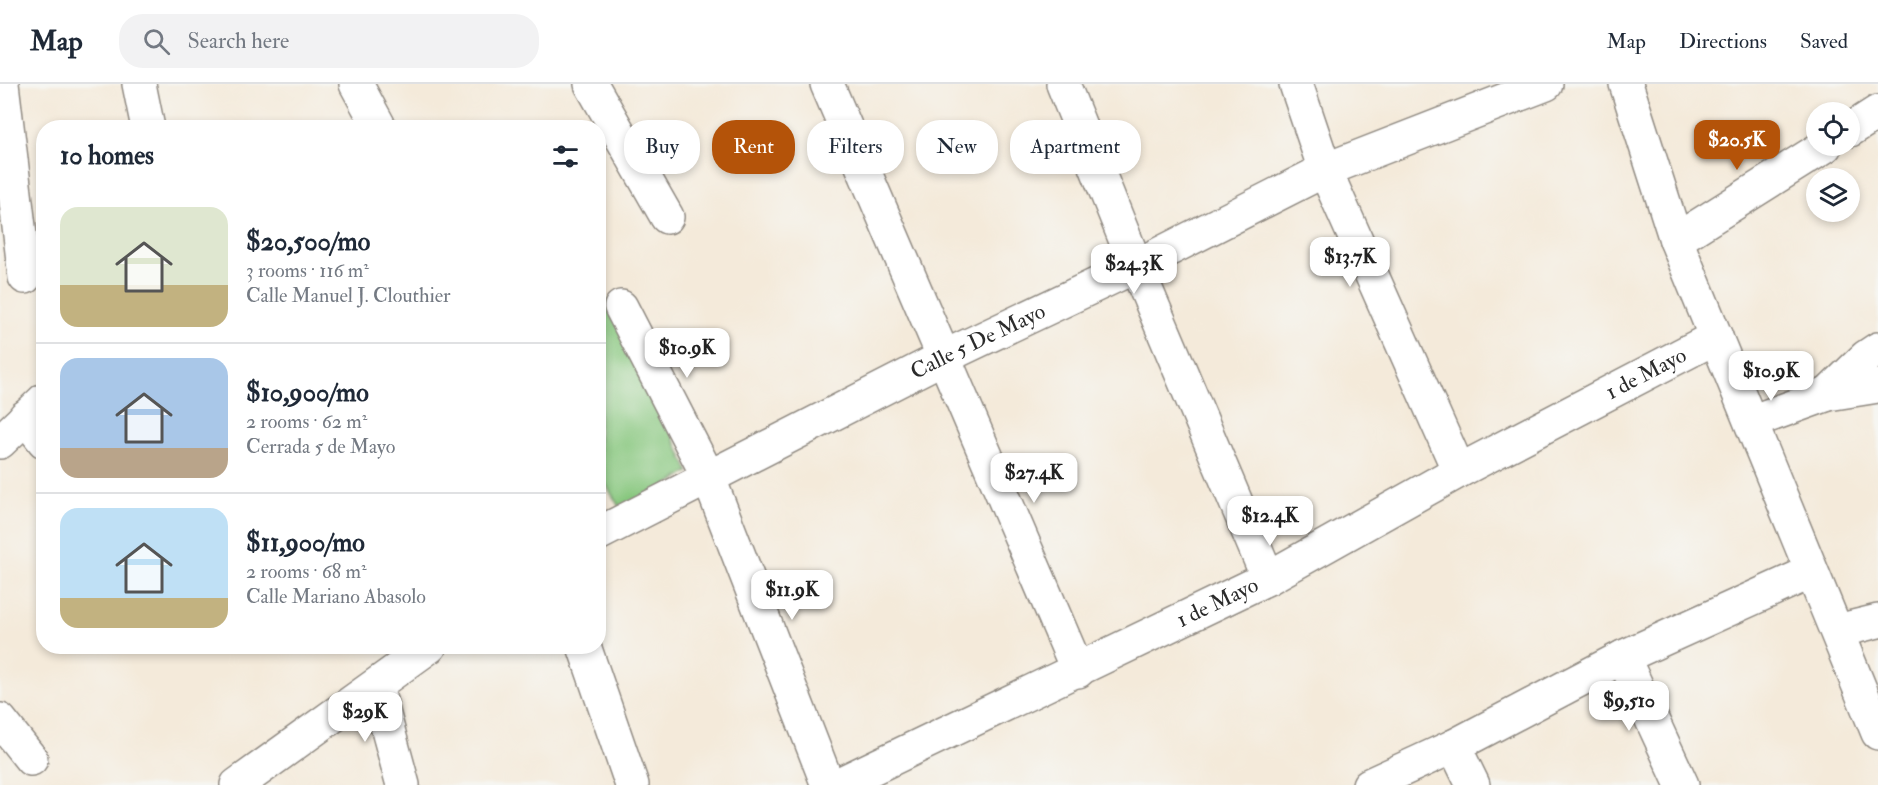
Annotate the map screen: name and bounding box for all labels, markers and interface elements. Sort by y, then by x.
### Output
search box [119,14,539,68]
text: Map [30,24,83,59]
icon: search [140,25,173,58]
text: Search here [188,27,289,55]
text: Map [1606,28,1646,55]
text: Directions [1679,28,1767,55]
text: Saved [1800,28,1848,55]
map controls [1806,102,1860,222]
button: locate [1806,102,1860,156]
chip: Buy [624,120,700,174]
chip: Rent [712,120,795,174]
chip: Filters [807,120,904,174]
chip: New [916,120,998,174]
chip: Apartment [1010,120,1141,174]
pin: $20.5K [1688,120,1786,171]
text: $20.5K [1708,127,1766,152]
text: 10 homes [60,140,154,172]
icon: filters [549,140,582,173]
button: layers [1806,168,1860,222]
text: $20,500/mo [246,226,370,258]
icon: home [108,231,180,303]
pin: $13.7K [1301,237,1399,288]
pin: $24.3K [1085,244,1183,295]
text: $13.7K [1324,244,1376,269]
text: $24.3K [1105,251,1163,276]
text: 3 rooms · 116 m² [246,258,369,283]
text: Calle Manuel J. Clouthier [246,283,451,308]
street label: Calle 5 De Mayo [906,297,1050,386]
pin: $10.9K [638,328,736,379]
text: $10.9K [659,335,715,360]
street label: 1 de Mayo [1601,341,1691,406]
pin: $10.9K [1722,351,1820,402]
text: $10.9K [1743,358,1799,383]
text: $10,900/mo [246,377,369,409]
icon: home [108,382,180,454]
text: 2 rooms · 62 m² [246,409,367,434]
text: Cerrada 5 de Mayo [246,434,395,459]
pin: $27.4K [985,453,1083,504]
text: $27.4K [1004,460,1064,485]
pin: $12.4K [1221,496,1319,547]
text: $12.4K [1241,503,1299,528]
text: $11,900/mo [246,527,365,559]
icon: home [108,532,180,604]
text: 2 rooms · 68 m² [246,559,367,584]
pin: $11.9K [743,570,841,621]
street label: 1 de Mayo [1172,571,1263,634]
text: $11.9K [765,577,819,602]
text: Calle Mariano Abasolo [246,584,426,609]
pin: $9,510 [1580,681,1678,732]
text: $9,510 [1603,688,1655,713]
pin: $29K [329,692,401,743]
text: $29K [342,699,388,724]

